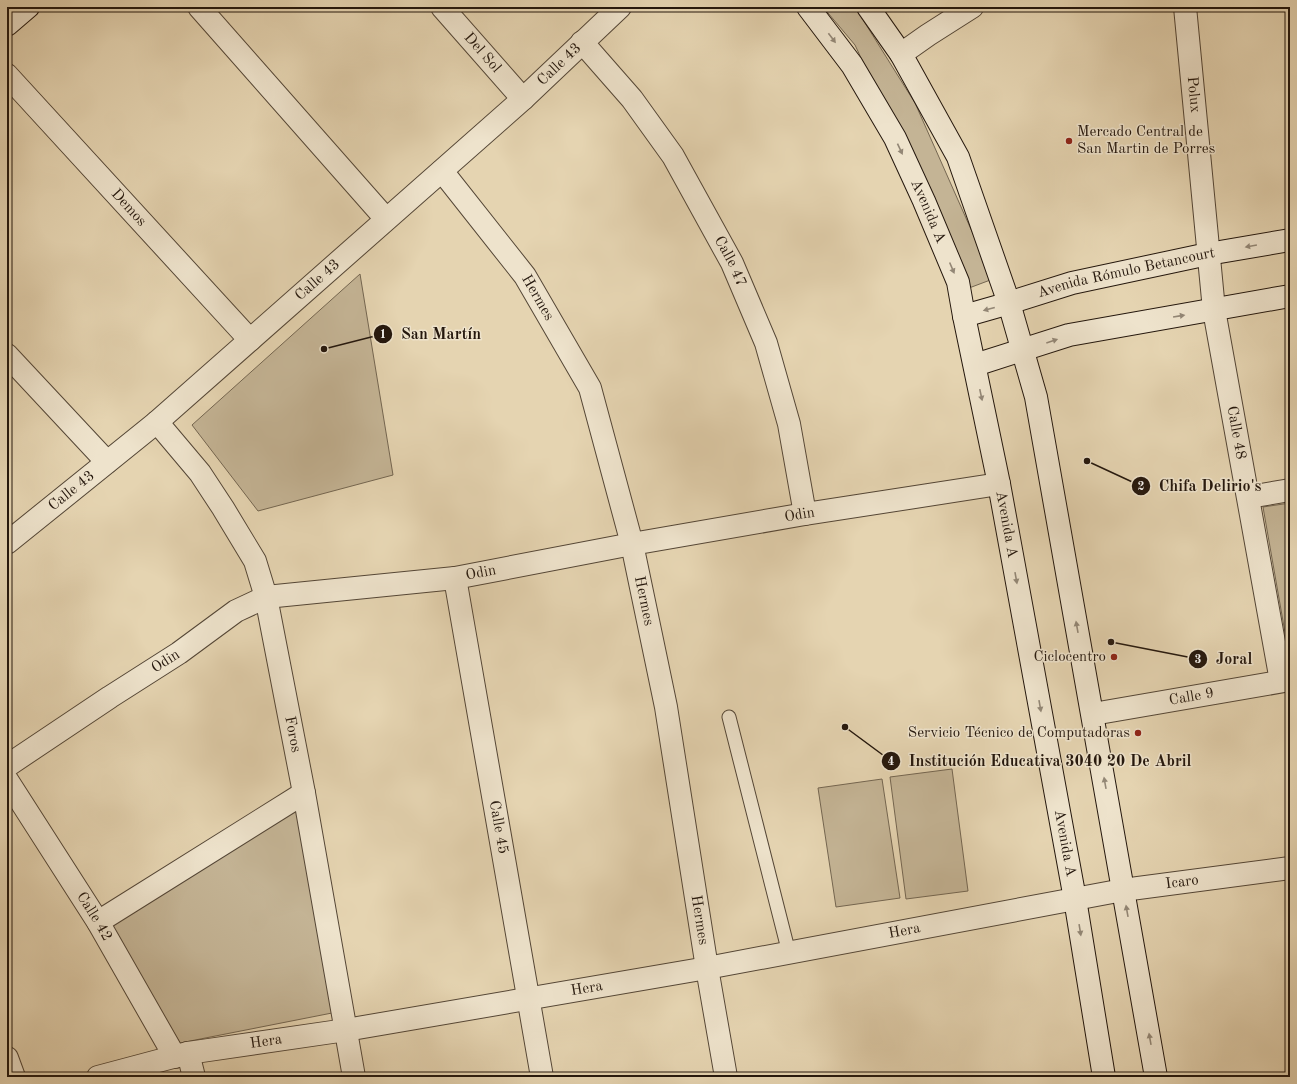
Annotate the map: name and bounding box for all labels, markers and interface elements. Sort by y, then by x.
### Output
street label: Del Sol [461,30,504,76]
one-way arrow [827,33,836,44]
street label: Calle 43 [535,40,584,89]
street label: Polux [1184,76,1203,114]
place label: Mercado Central de San Martin de Porres [1077,125,1215,157]
marker: Mercado Central de San Martin de Porres [1064,136,1074,146]
one-way arrow [897,143,903,154]
street label: Avenida A [908,177,949,246]
street label: Demos [108,186,149,229]
street label: Calle 47 [711,234,749,289]
one-way arrow [1245,243,1258,249]
street label: Avenida Rómulo Betancourt [1036,245,1216,301]
street label: Calle 43 [292,257,343,304]
one-way arrow [949,262,955,273]
street label: Hermes [519,272,557,323]
one-way arrow [983,306,995,312]
one-way arrow [1173,313,1185,319]
callout: San Martín [373,320,489,348]
text: San Martín [401,327,481,343]
text: 1 [380,329,386,341]
one-way arrow [1046,338,1058,344]
one-way arrow [978,389,984,401]
street label: Calle 48 [1224,405,1248,461]
street label: Calle 43 [46,468,97,514]
callout: Chifa Delirio's [1131,472,1269,500]
text: Chifa Delirio's [1159,479,1261,495]
text: 2 [1138,481,1145,493]
street label: Avenida A [993,490,1020,560]
street label: Odin [783,505,816,525]
street label: Odin [464,563,497,583]
one-way arrow [1014,572,1020,584]
street label: Hermes [631,575,656,627]
one-way arrow [1074,621,1080,633]
callout: Joral [1188,645,1261,673]
street label: Odin [149,647,183,676]
place label: Ciclocentro [1033,650,1106,665]
marker: Ciclocentro [1109,652,1119,662]
text: Joral [1216,652,1252,668]
text: 3 [1195,654,1202,666]
street label: Calle 9 [1168,686,1215,708]
one-way arrow [1037,700,1043,712]
street label: Foros [282,715,303,754]
place label: Servicio Técnico de Computadoras [908,726,1130,741]
marker: Servicio Técnico de Computadoras [1133,728,1143,738]
callout: Institución Educativa 3040 20 De Abril [881,747,1200,775]
text: Institución Educativa 3040 20 De Abril [908,754,1192,770]
text: 4 [888,756,895,768]
one-way arrow [1101,776,1107,789]
street label: Calle 45 [486,799,510,855]
street label: Avenida A [1051,808,1078,878]
street label: Icaro [1165,873,1200,892]
street label: Calle 42 [73,890,115,943]
street label: Hermes [688,894,711,946]
one-way arrow [1124,904,1130,917]
street label: Hera [887,921,922,941]
one-way arrow [1077,924,1083,936]
street label: Hera [569,978,604,999]
street label: Hera [249,1032,284,1051]
one-way arrow [1147,1032,1153,1045]

